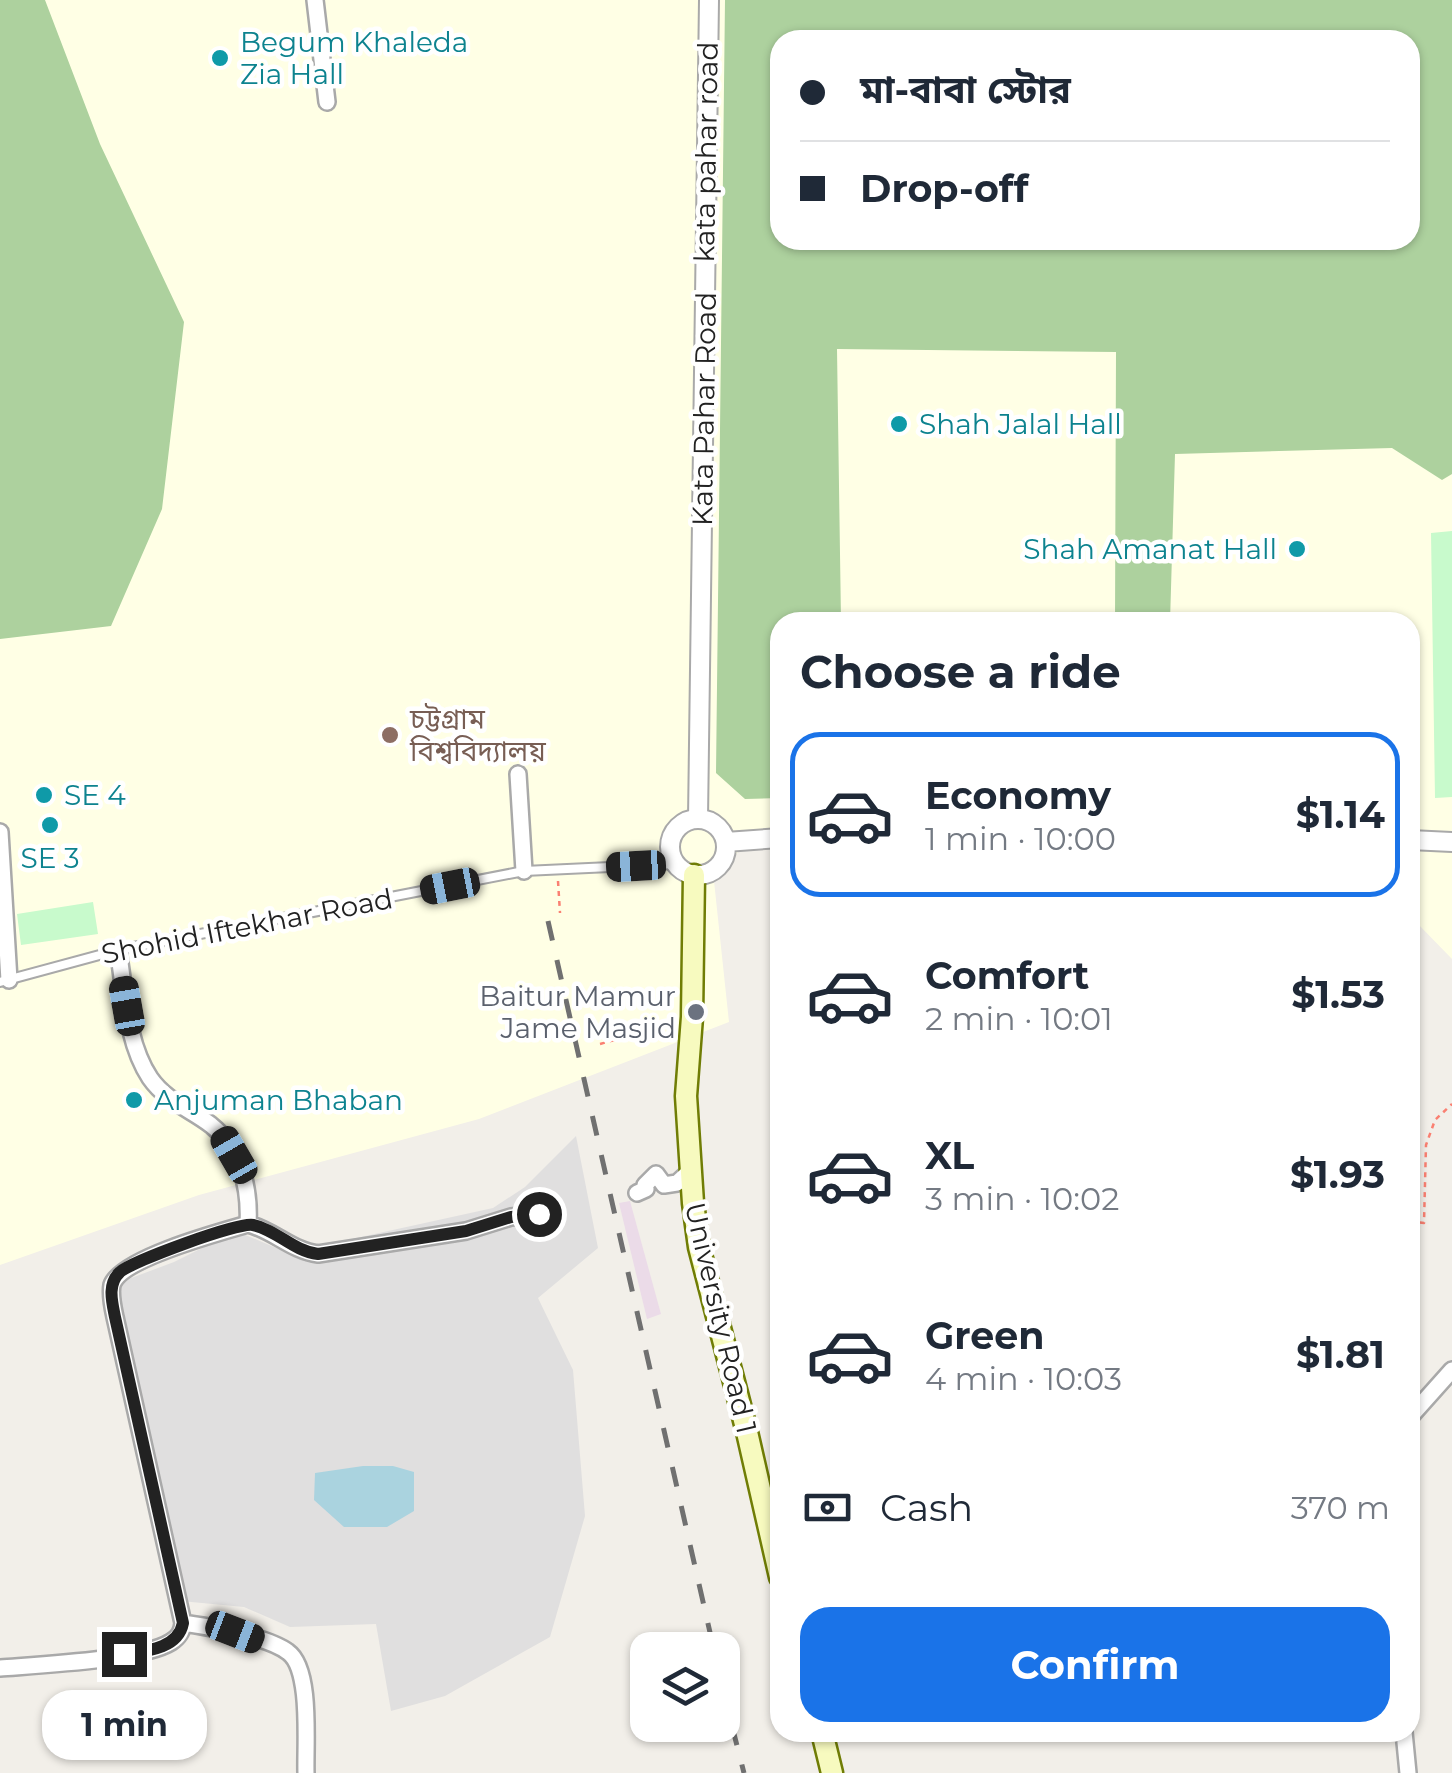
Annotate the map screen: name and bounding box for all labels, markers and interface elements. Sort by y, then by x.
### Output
place label: Begum Khaleda Zia Hall [240,25,468,91]
street label: kata pahar road [687,41,725,263]
marker: Begum Khaleda Zia Hall [209,47,231,69]
text: মা-বাবা স্টোর [860,66,1071,113]
text: Drop-off [860,165,1029,212]
street label: Kata Pahar Road [685,292,723,526]
place label: Shah Jalal Hall [919,407,1122,441]
marker: Shah Jalal Hall [888,413,910,435]
place label: Shah Amanat Hall [1023,532,1277,566]
marker: Shah Amanat Hall [1286,538,1308,560]
text: Choose a ride [800,644,1121,699]
place label: চট্টগ্রাম বিশ্ববিদ্যালয় [409,702,546,768]
marker: চট্টগ্রাম বিশ্ববিদ্যালয় [379,724,401,746]
icon: car [805,770,895,860]
text: Economy [925,772,1111,819]
place label: SE 4 [64,778,126,812]
marker: SE 4 [33,784,55,806]
text: $1.14 [1296,791,1385,838]
marker: SE 3 [39,814,61,836]
text: 1 min · 10:00 [925,819,1116,858]
place label: SE 3 [20,841,80,875]
car [605,849,667,883]
car [418,866,482,906]
street label: Shohid Iftekhar Road [98,881,396,971]
icon: car [805,950,895,1040]
text: Comfort [925,952,1089,999]
text: $1.53 [1291,971,1385,1018]
car [107,974,147,1038]
place label: Baitur Mamur Jame Masjid [479,979,676,1045]
text: 2 min · 10:01 [925,999,1113,1038]
marker: Baitur Mamur Jame Masjid [685,1001,707,1023]
place label: Anjuman Bhaban [154,1083,403,1117]
marker: Anjuman Bhaban [123,1089,145,1111]
car [206,1122,262,1188]
icon: car [805,1130,895,1220]
text: XL [925,1132,974,1179]
text: $1.93 [1290,1151,1385,1198]
text: 3 min · 10:02 [925,1179,1119,1218]
route start [517,1192,562,1237]
street label: University Road 1 [678,1199,764,1437]
icon: car [805,1310,895,1400]
text: Green [925,1312,1045,1359]
text: $1.81 [1296,1331,1385,1378]
text: 4 min · 10:03 [925,1359,1122,1398]
icon: cash [800,1480,855,1535]
text: Cash [880,1484,973,1531]
text: 370 m [1291,1488,1390,1527]
car [202,1607,268,1657]
button: Confirm [800,1607,1390,1722]
route end [102,1632,147,1677]
map controls [630,1632,740,1742]
button: layers [630,1632,740,1742]
callout: 1 min [42,1689,206,1759]
text: 1 min [81,1705,168,1744]

